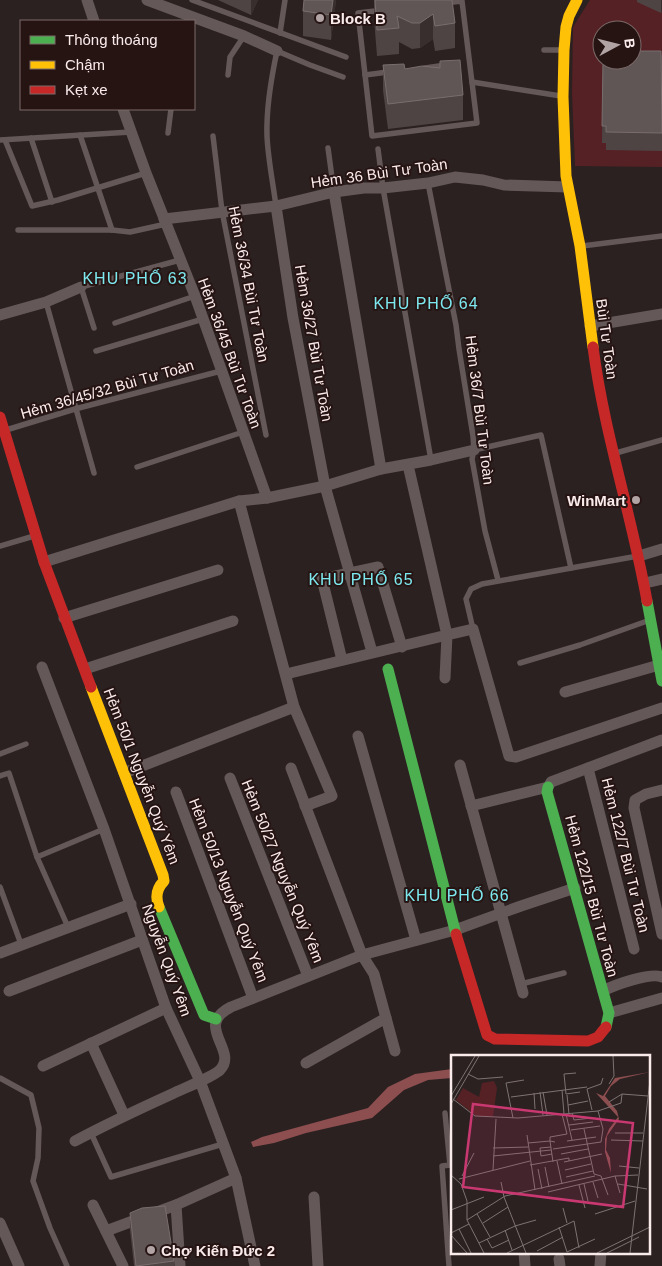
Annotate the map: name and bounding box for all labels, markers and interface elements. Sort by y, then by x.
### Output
place label: Block B [330,10,386,27]
marker: Block B [314,12,326,24]
legend [20,20,195,110]
north arrow [592,20,642,70]
text: Thông thoáng [65,31,158,48]
text: B [621,37,638,49]
text: Chậm [65,56,105,73]
text: Kẹt xe [65,81,108,98]
street label: Hẻm 36 Bùi Tư Toàn [310,155,448,191]
street label: Hẻm 36/34 Bùi Tư Toàn [226,204,272,364]
street label: Hẻm 36/27 Bùi Tư Toàn [292,263,336,423]
district label: KHU PHỐ 63 [82,268,188,287]
street label: Hẻm 36/45 Bùi Tư Toàn [195,276,265,430]
district label: KHU PHỐ 64 [373,293,479,312]
street label: Bùi Tư Toàn [593,298,621,380]
street label: Hẻm 36/7 Bùi Tư Toàn [462,334,498,486]
street label: Hẻm 36/45/32 Bùi Tư Toàn [18,356,196,422]
place label: WinMart [567,492,626,509]
marker: WinMart [630,494,642,506]
district label: KHU PHỐ 65 [308,569,414,588]
street label: Hẻm 50/1 Nguyễn Quý Yêm [100,686,184,866]
street label: Hẻm 122/7 Bùi Tư Toàn [599,776,653,934]
street label: Hẻm 50/27 Nguyễn Quý Yêm [238,777,328,965]
street label: Hẻm 50/13 Nguyễn Quý Yêm [186,796,272,984]
street label: Hẻm 122/15 Bùi Tư Toàn [562,813,622,979]
district label: KHU PHỐ 66 [404,885,510,904]
street label: Nguyễn Quý Yêm [139,902,195,1018]
inset map [451,1055,650,1254]
place label: Chợ Kiến Đức 2 [161,1242,275,1259]
marker: Chợ Kiến Đức 2 [145,1244,157,1256]

